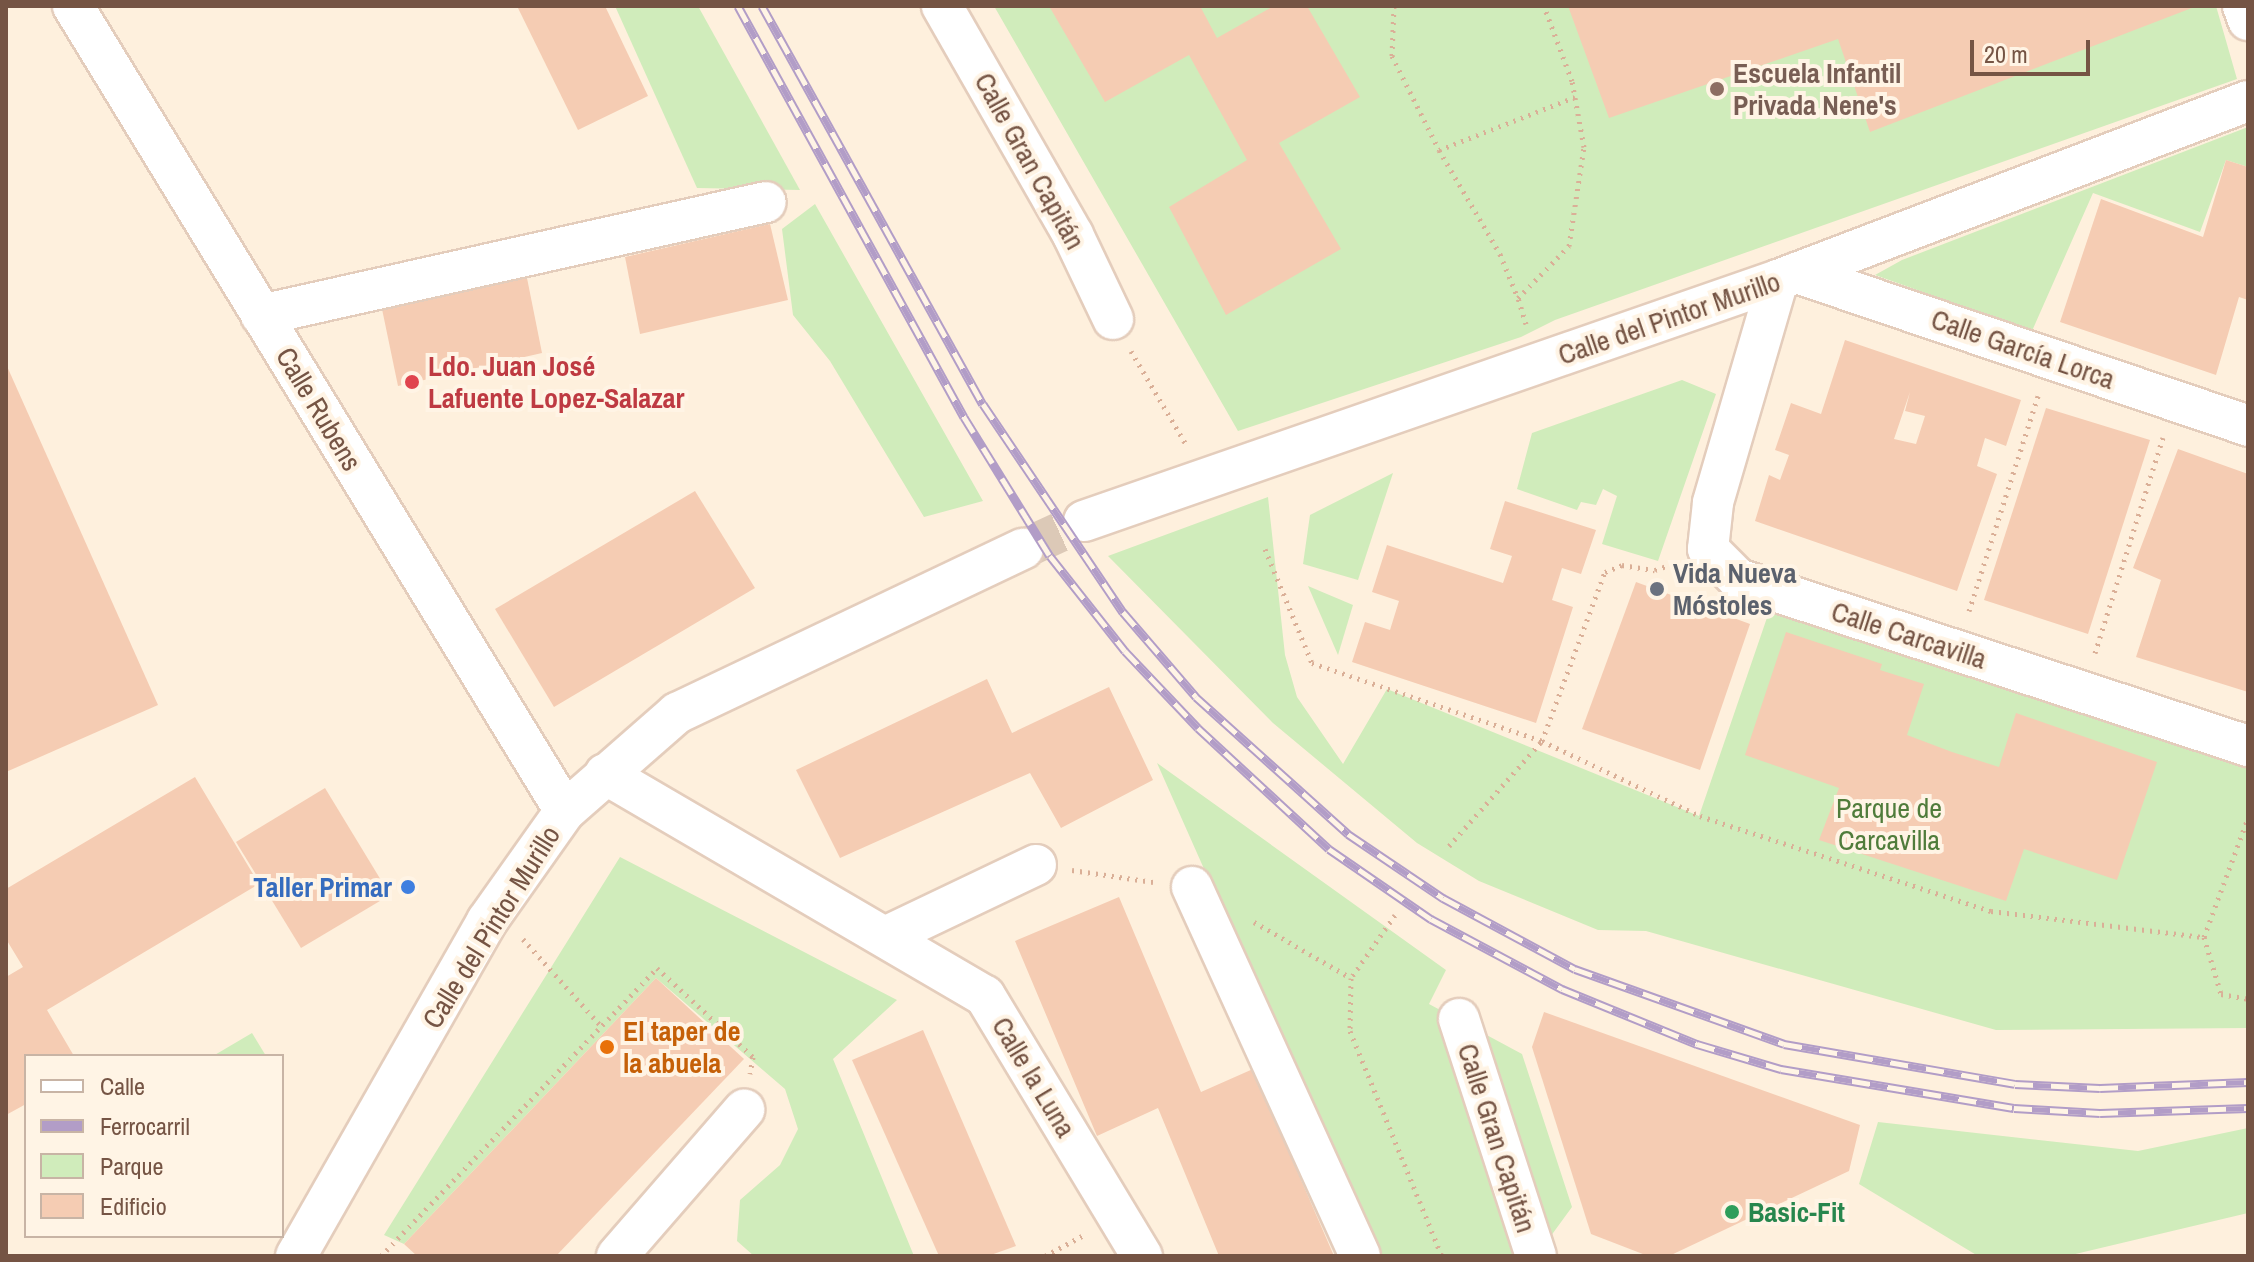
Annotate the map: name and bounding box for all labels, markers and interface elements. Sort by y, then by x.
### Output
scale bar [1974,24,2094,74]
text: 20 m [1984,38,2028,70]
place label: Escuela Infantil Privada Nene's [1733,56,1901,122]
street label: Calle Gran Capitán [968,67,1092,255]
marker: Escuela Infantil Privada Nene's [1708,80,1726,98]
street label: Calle del Pintor Murillo [1554,264,1784,372]
street label: Calle García Lorca [1927,302,2119,396]
street label: Calle Rubens [269,341,369,477]
place label: Ldo. Juan José Lafuente Lopez-Salazar [428,349,684,415]
marker: Ldo. Juan José Lafuente Lopez-Salazar [403,373,421,391]
place label: Vida Nueva Móstoles [1673,556,1796,622]
marker: Vida Nueva Móstoles [1648,580,1666,598]
street label: Calle Carcavilla [1827,594,1991,676]
park label: Parque de Carcavilla [1836,791,1942,857]
street label: Calle del Pintor Murillo [415,820,567,1034]
place label: Taller Primar [253,870,392,904]
marker: Taller Primar [399,878,417,896]
street label: Calle la Luna [985,1011,1083,1143]
place label: El taper de la abuela [623,1014,740,1080]
marker: El taper de la abuela [598,1038,616,1056]
street label: Calle Gran Capitán [1451,1039,1543,1237]
legend [24,1054,284,1238]
text: Calle [100,1070,145,1102]
text: Ferrocarril [100,1110,190,1142]
text: Parque [100,1150,163,1182]
text: Edificio [100,1190,167,1222]
place label: Basic-Fit [1748,1195,1845,1229]
marker: Basic-Fit [1723,1203,1741,1221]

